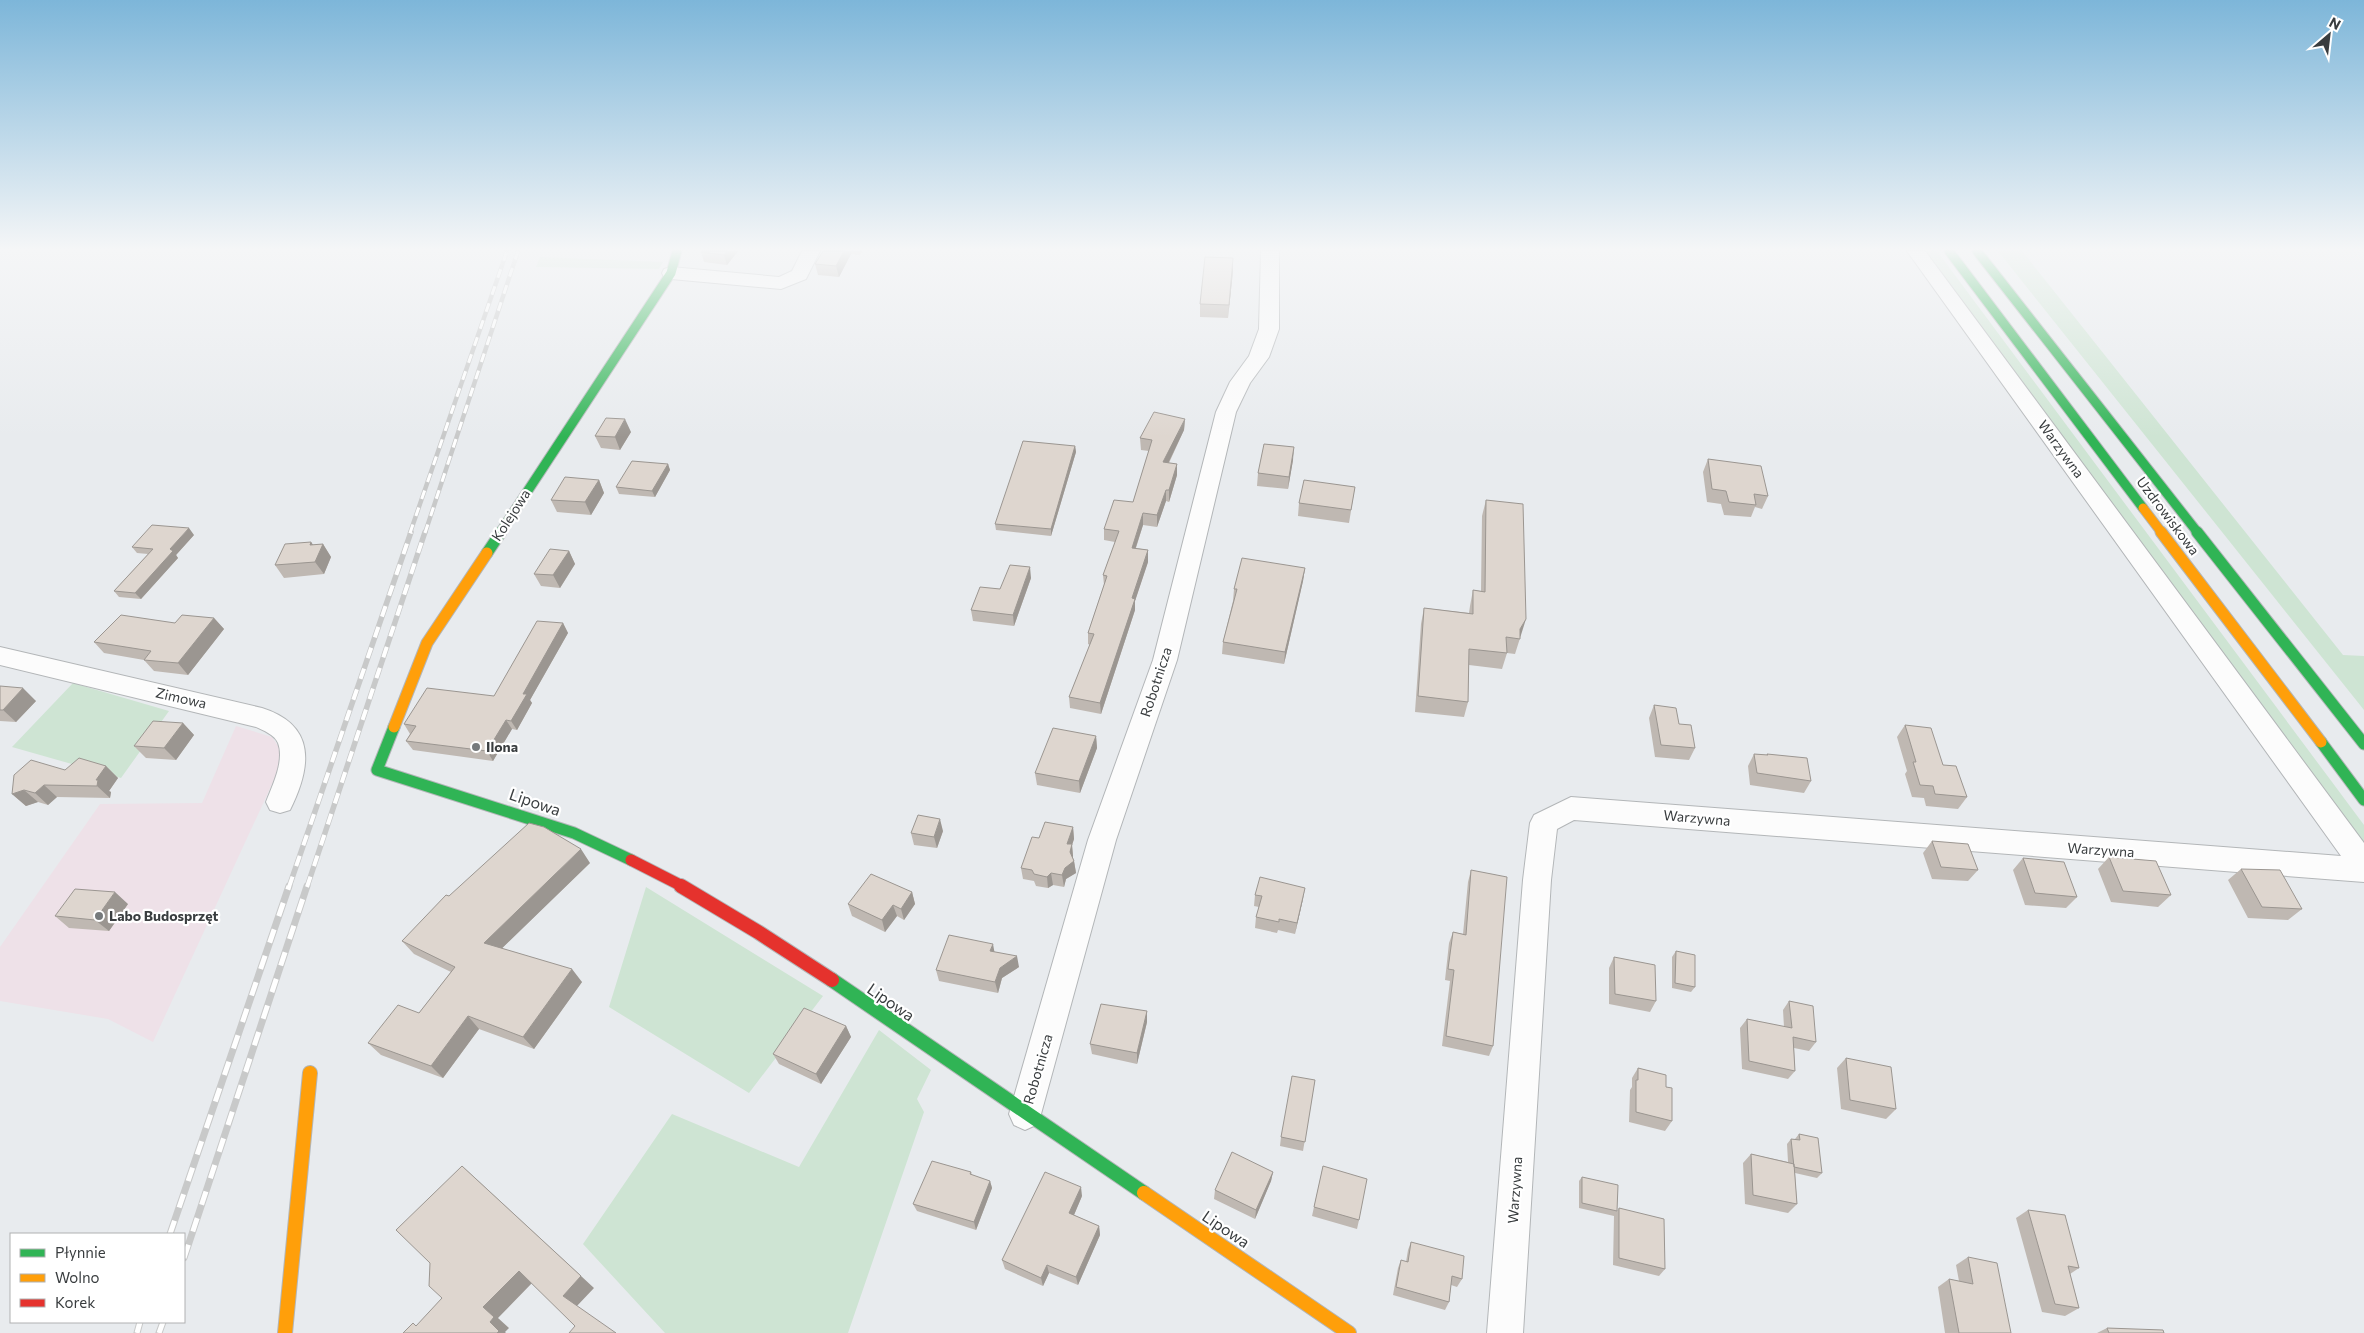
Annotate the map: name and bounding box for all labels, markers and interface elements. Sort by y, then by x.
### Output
north arrow [2304,10,2354,60]
text: N [2327,13,2344,33]
street label: Warzywna [2035,417,2088,481]
street label: Uzdrowiskowa [2133,473,2203,558]
street label: Kolejowa [488,486,534,544]
street label: Robotnicza [1136,645,1175,719]
street label: Zimowa [154,683,208,712]
place label: Ilona [486,738,518,755]
marker: Ilona [470,741,482,753]
street label: Lipowa [507,784,563,819]
street label: Warzywna [1663,806,1731,829]
street label: Warzywna [2067,839,2135,860]
place label: Labo Budosprzęt [109,907,219,924]
marker: Labo Budosprzęt [93,910,105,922]
street label: Lipowa [864,979,918,1025]
street label: Robotnicza [1019,1032,1056,1106]
street label: Warzywna [1504,1156,1525,1224]
street label: Lipowa [1199,1206,1254,1251]
legend [10,1233,185,1323]
text: Płynnie [55,1243,106,1261]
text: Wolno [55,1268,100,1286]
text: Korek [55,1293,95,1311]

